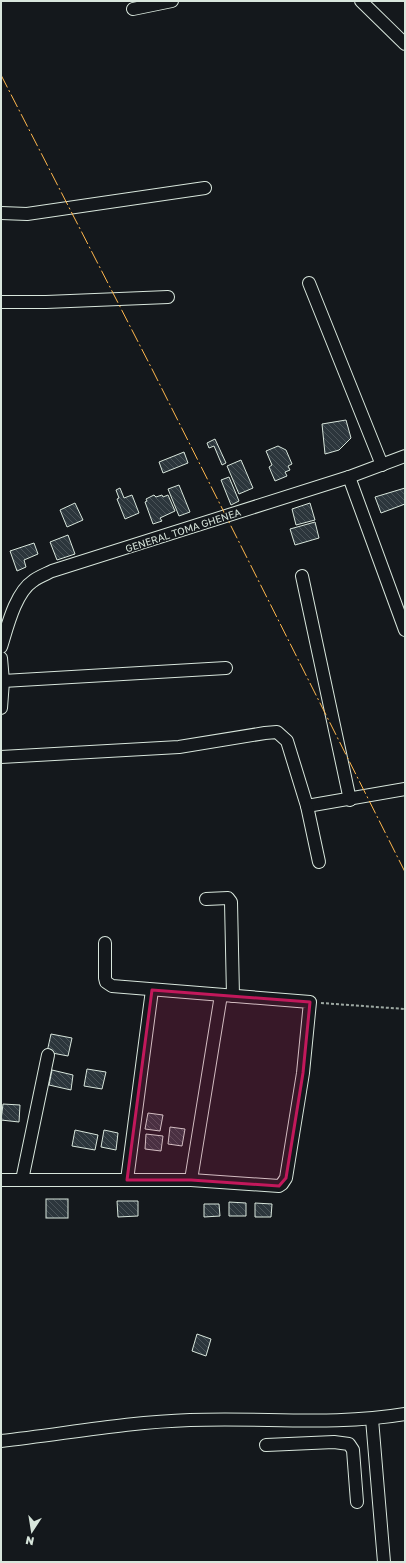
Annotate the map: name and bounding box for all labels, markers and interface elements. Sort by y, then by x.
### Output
street label: GENERAL TOMA GHENEA [124,506,243,554]
north arrow [12,1511,52,1551]
text: N [24,1534,35,1548]

